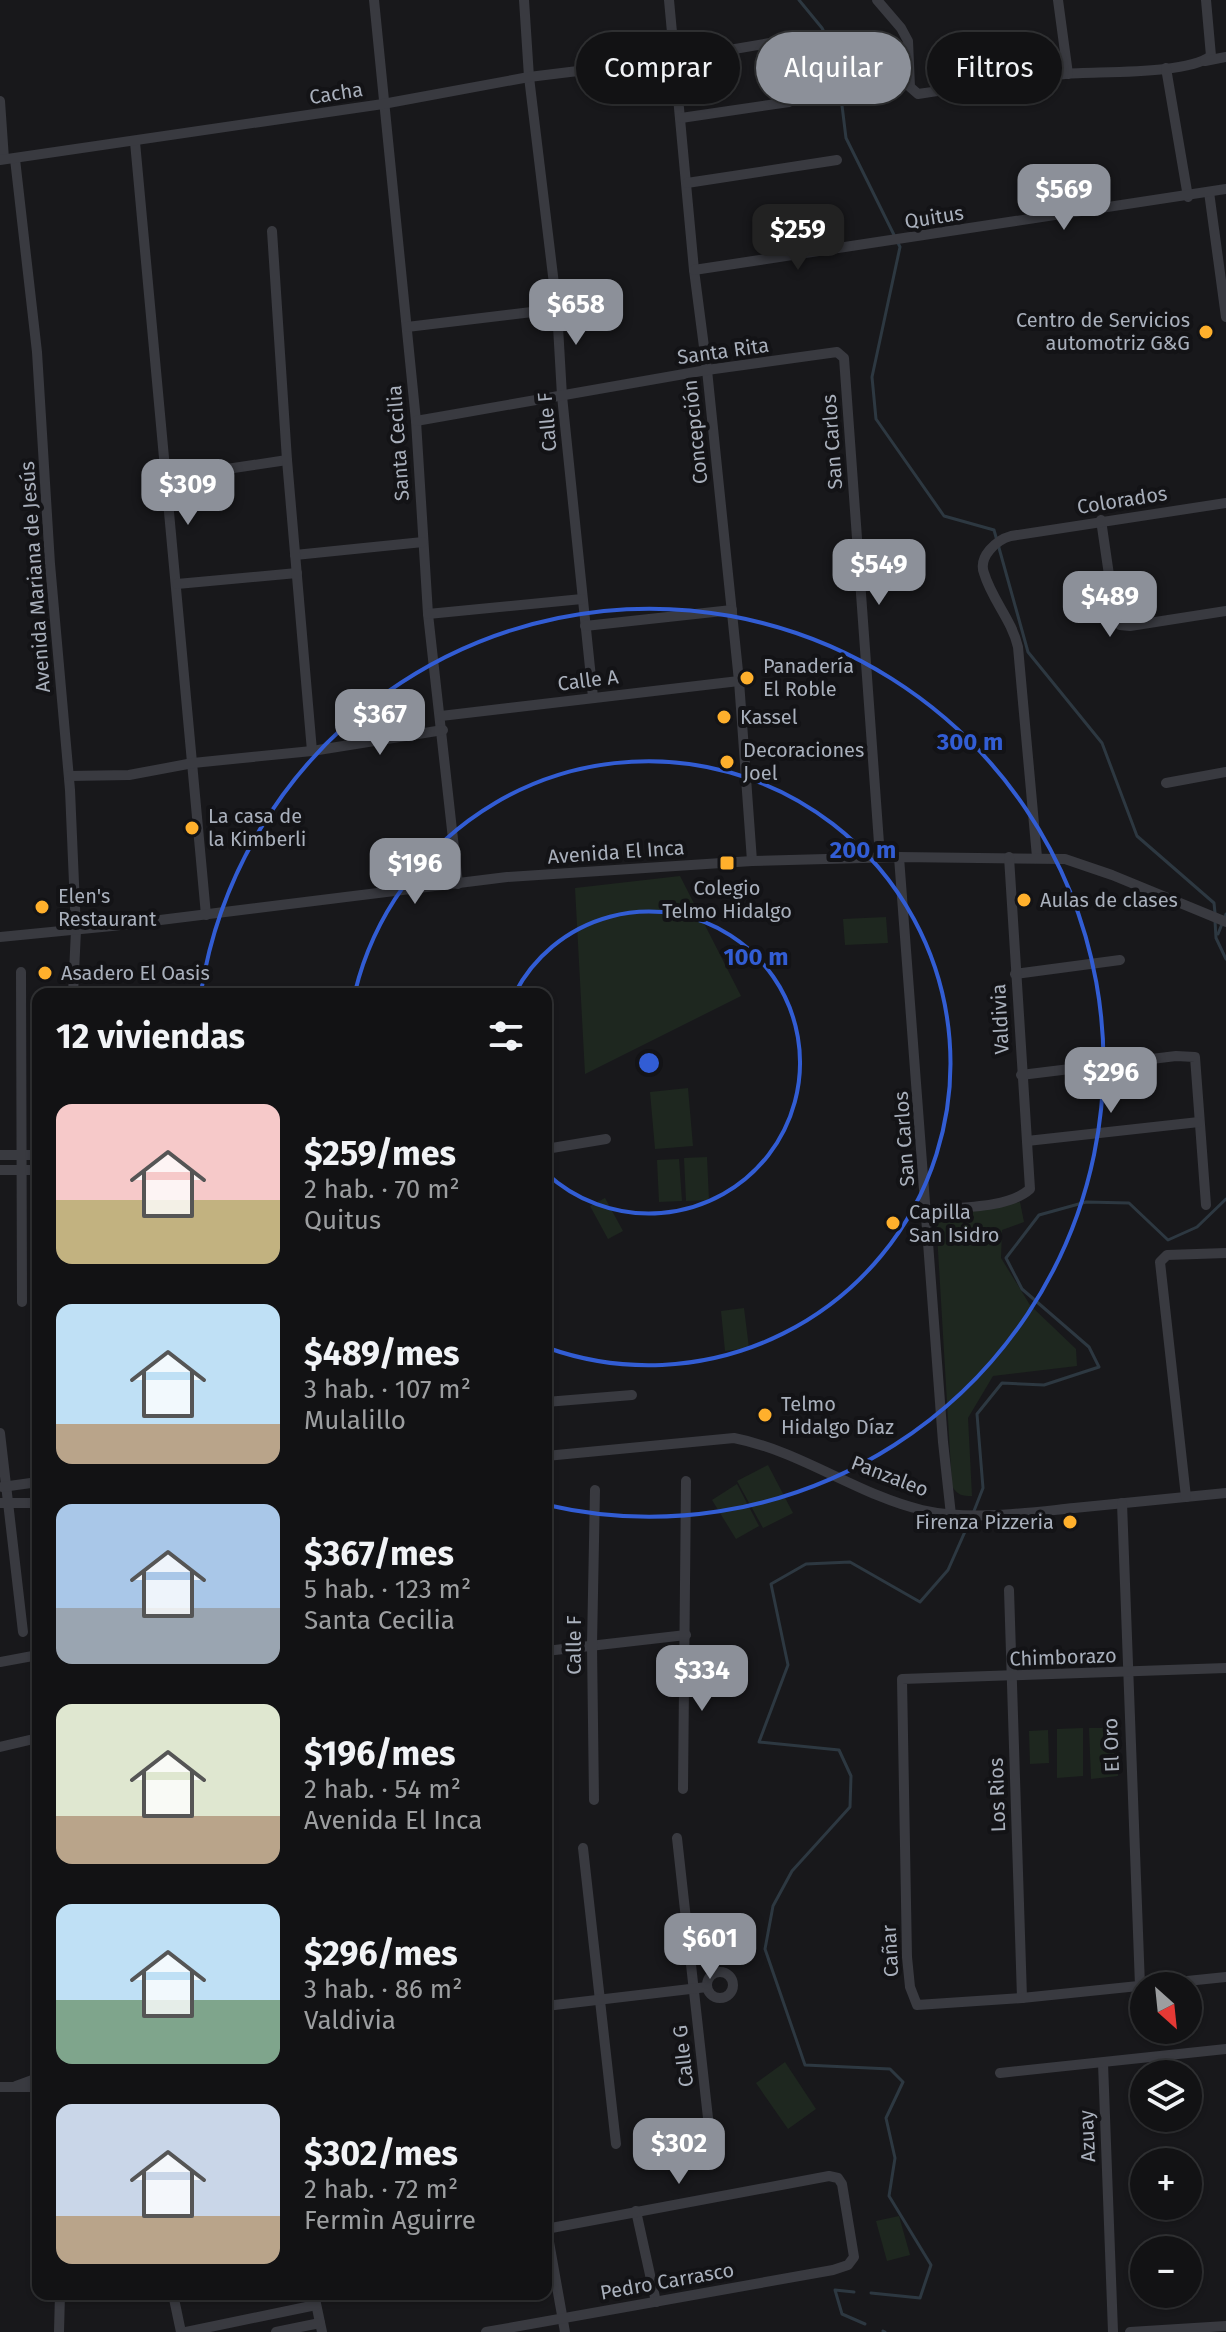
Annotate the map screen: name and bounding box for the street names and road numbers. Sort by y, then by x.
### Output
street label: Cacha [307,77,365,109]
street label: Quitus [903,201,965,233]
street label: Santa Rita [676,333,770,369]
street label: Concepción [678,379,712,485]
street label: Santa Cecilia [382,384,414,502]
street label: Calle F [532,391,562,453]
street label: San Carlos [817,394,847,490]
street label: Avenida Mariana de Jesús [15,461,55,693]
street label: Colorados [1075,481,1169,519]
street label: Calle A [556,664,620,696]
street label: Avenida El Inca [547,835,685,869]
street label: Valdivia [986,983,1014,1055]
street label: San Carlos [889,1091,919,1187]
street label: Panzaleo [848,1450,932,1502]
street label: Calle F [562,1615,586,1675]
street label: Chimborazo [1009,1643,1117,1671]
street label: El Oro [1098,1717,1124,1773]
street label: Los Rios [984,1757,1010,1833]
street label: Cañar [877,1924,903,1978]
street label: Calle G [668,2024,698,2088]
street label: Azuay [1074,2109,1100,2163]
street label: Pedro Carrasco [598,2257,736,2305]

